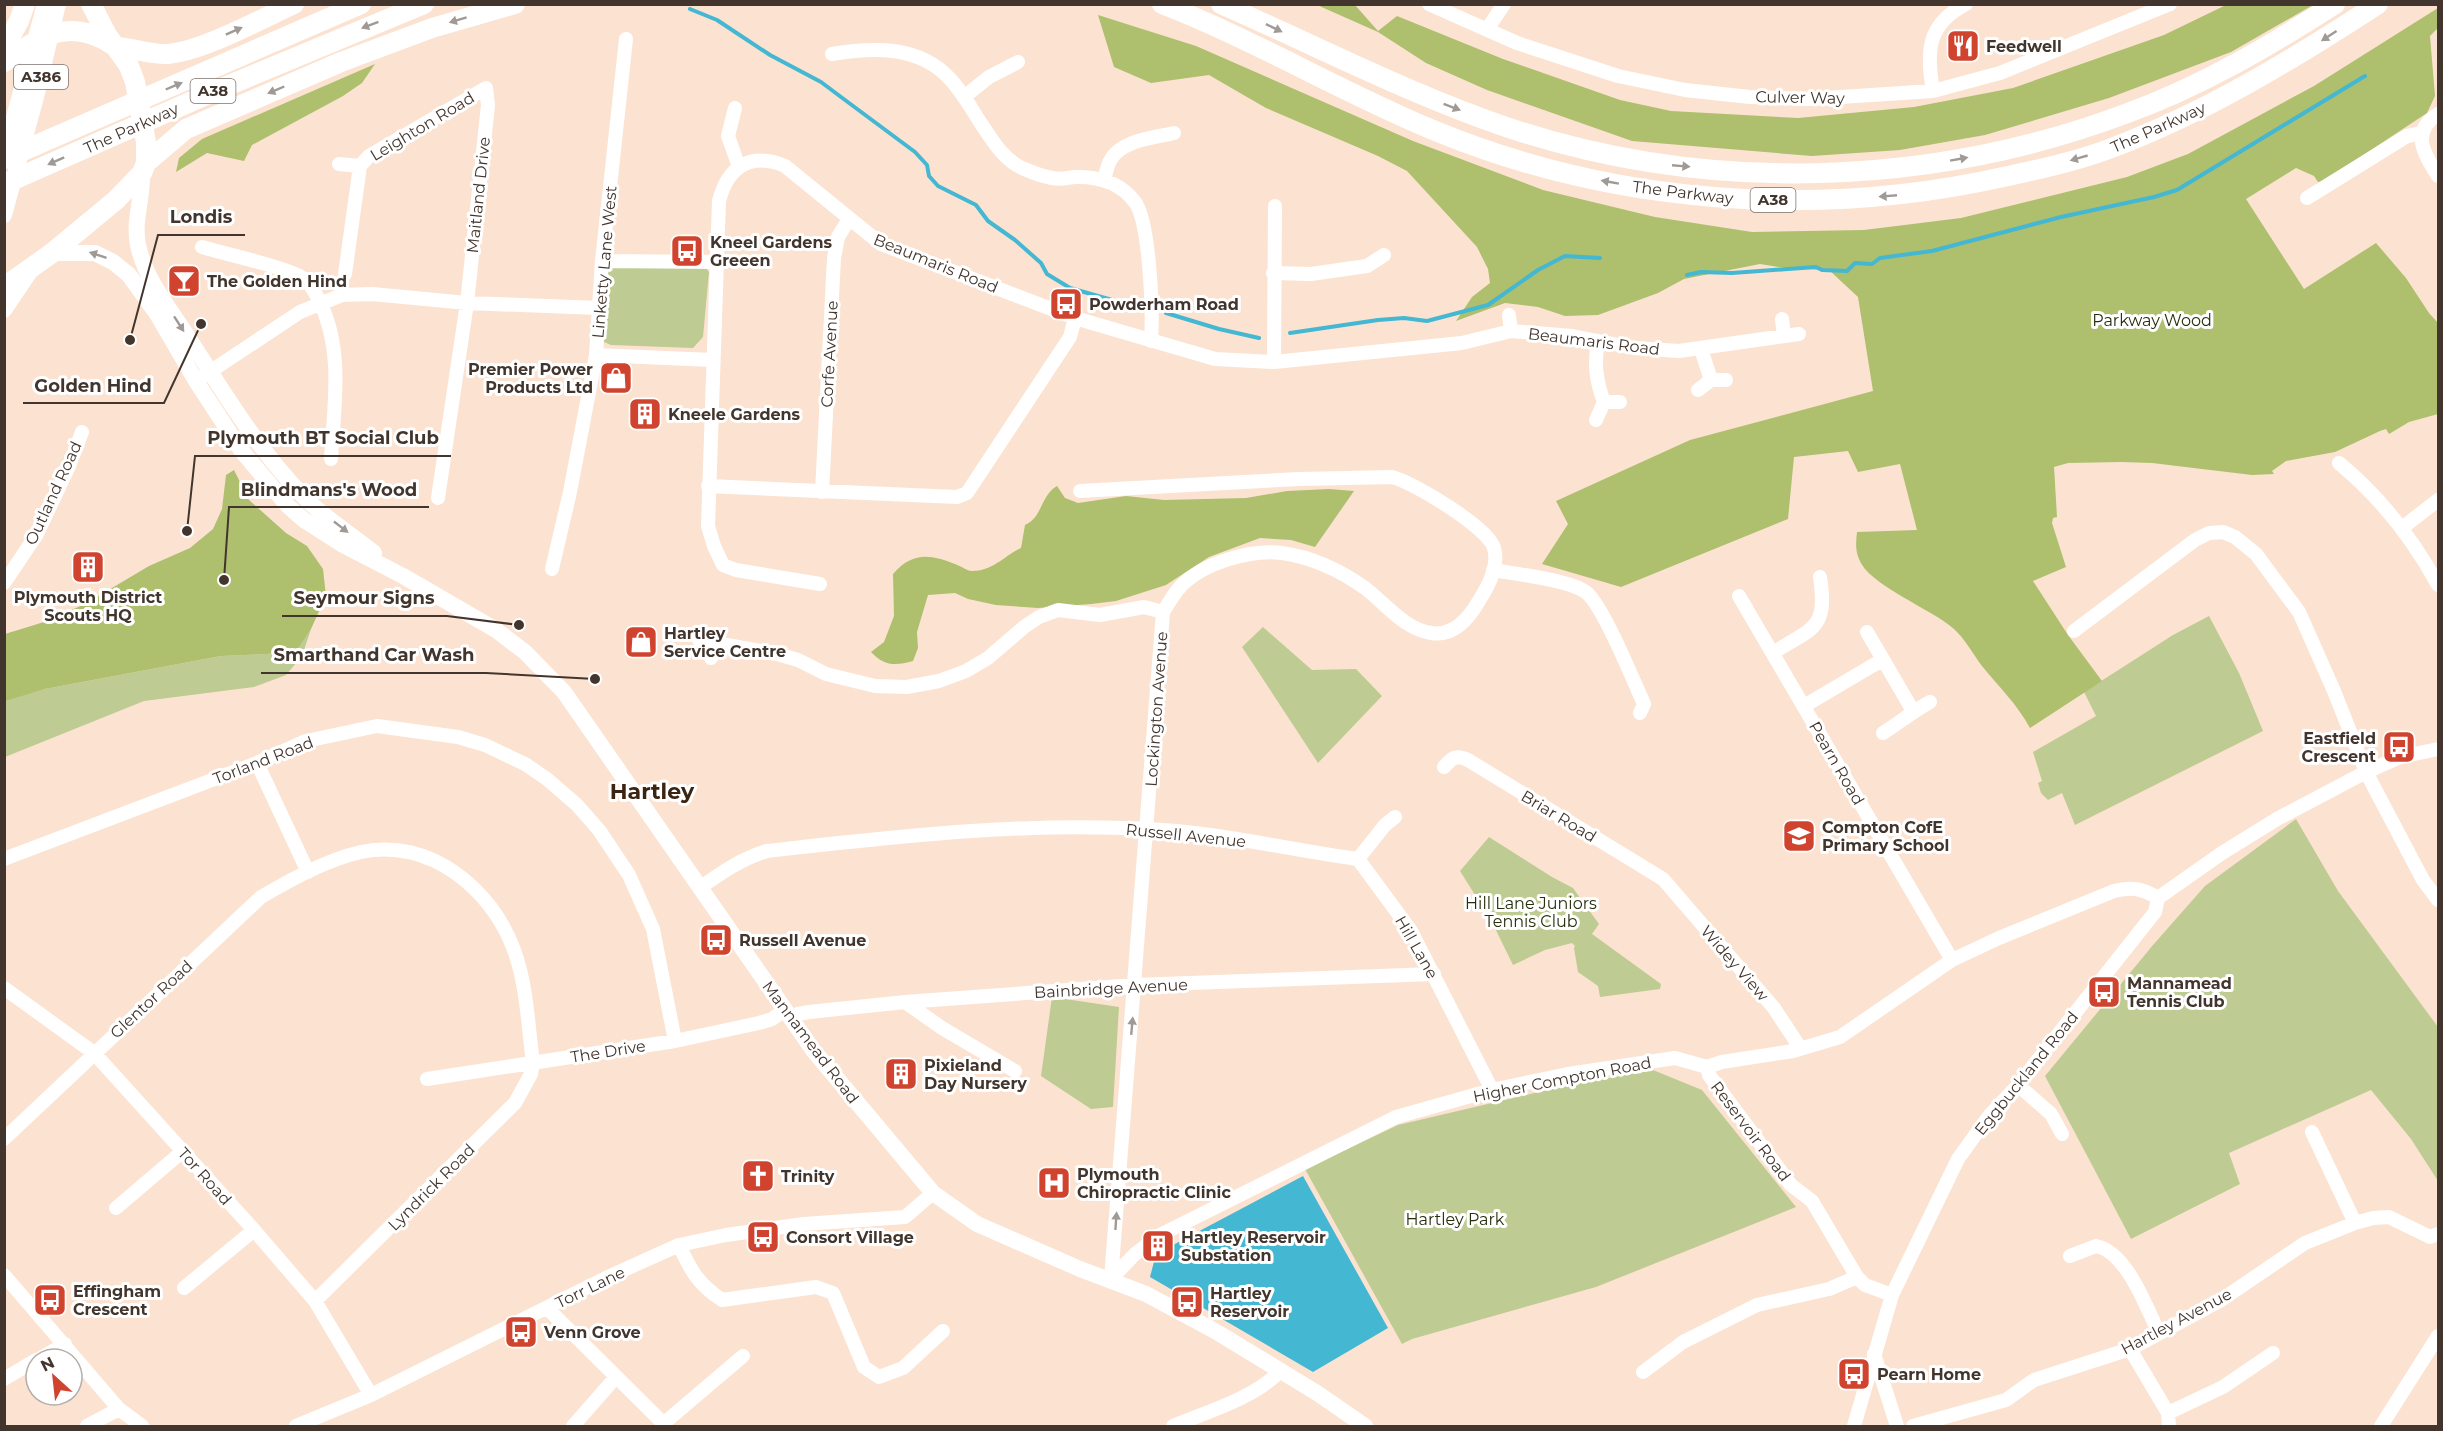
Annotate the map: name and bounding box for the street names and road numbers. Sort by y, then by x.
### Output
road number: A386 [14,65,68,89]
road number: A38 [190,79,236,103]
street label: Culver Way [1755,87,1845,108]
street label: Leighton Road [367,88,478,165]
street label: The Parkway [2108,98,2209,157]
street label: The Parkway [81,99,182,158]
street label: Maitland Drive [463,136,494,254]
street label: The Parkway [1631,177,1735,208]
street label: Linketty Lane West [588,185,621,339]
road number: A38 [1750,188,1796,212]
street label: Beaumaris Road [871,230,1001,297]
street label: Corfe Avenue [817,300,842,408]
street label: Beaumaris Road [1527,324,1661,359]
street label: Outland Road [21,438,86,548]
street label: Lockington Avenue [1142,631,1171,787]
street label: Pearn Road [1805,718,1868,808]
street label: Torland Road [210,733,316,788]
street label: Briar Road [1518,787,1600,846]
street label: Russell Avenue [1125,820,1247,851]
street label: Hill Lane [1391,912,1442,982]
street label: Widey View [1697,922,1773,1005]
street label: Glentor Road [106,956,197,1042]
street label: Bainbridge Avenue [1034,975,1188,1002]
street label: Mannamead Road [758,977,863,1107]
street label: Eggbuckland Road [1971,1007,2082,1139]
street label: The Drive [569,1036,647,1067]
street label: Higher Compton Road [1471,1053,1653,1106]
street label: Reservoir Road [1707,1077,1794,1185]
street label: Lyndrick Road [384,1140,479,1235]
street label: Tor Road [174,1144,235,1209]
street label: Torr Lane [553,1263,628,1312]
street label: Hartley Avenue [2118,1284,2235,1359]

